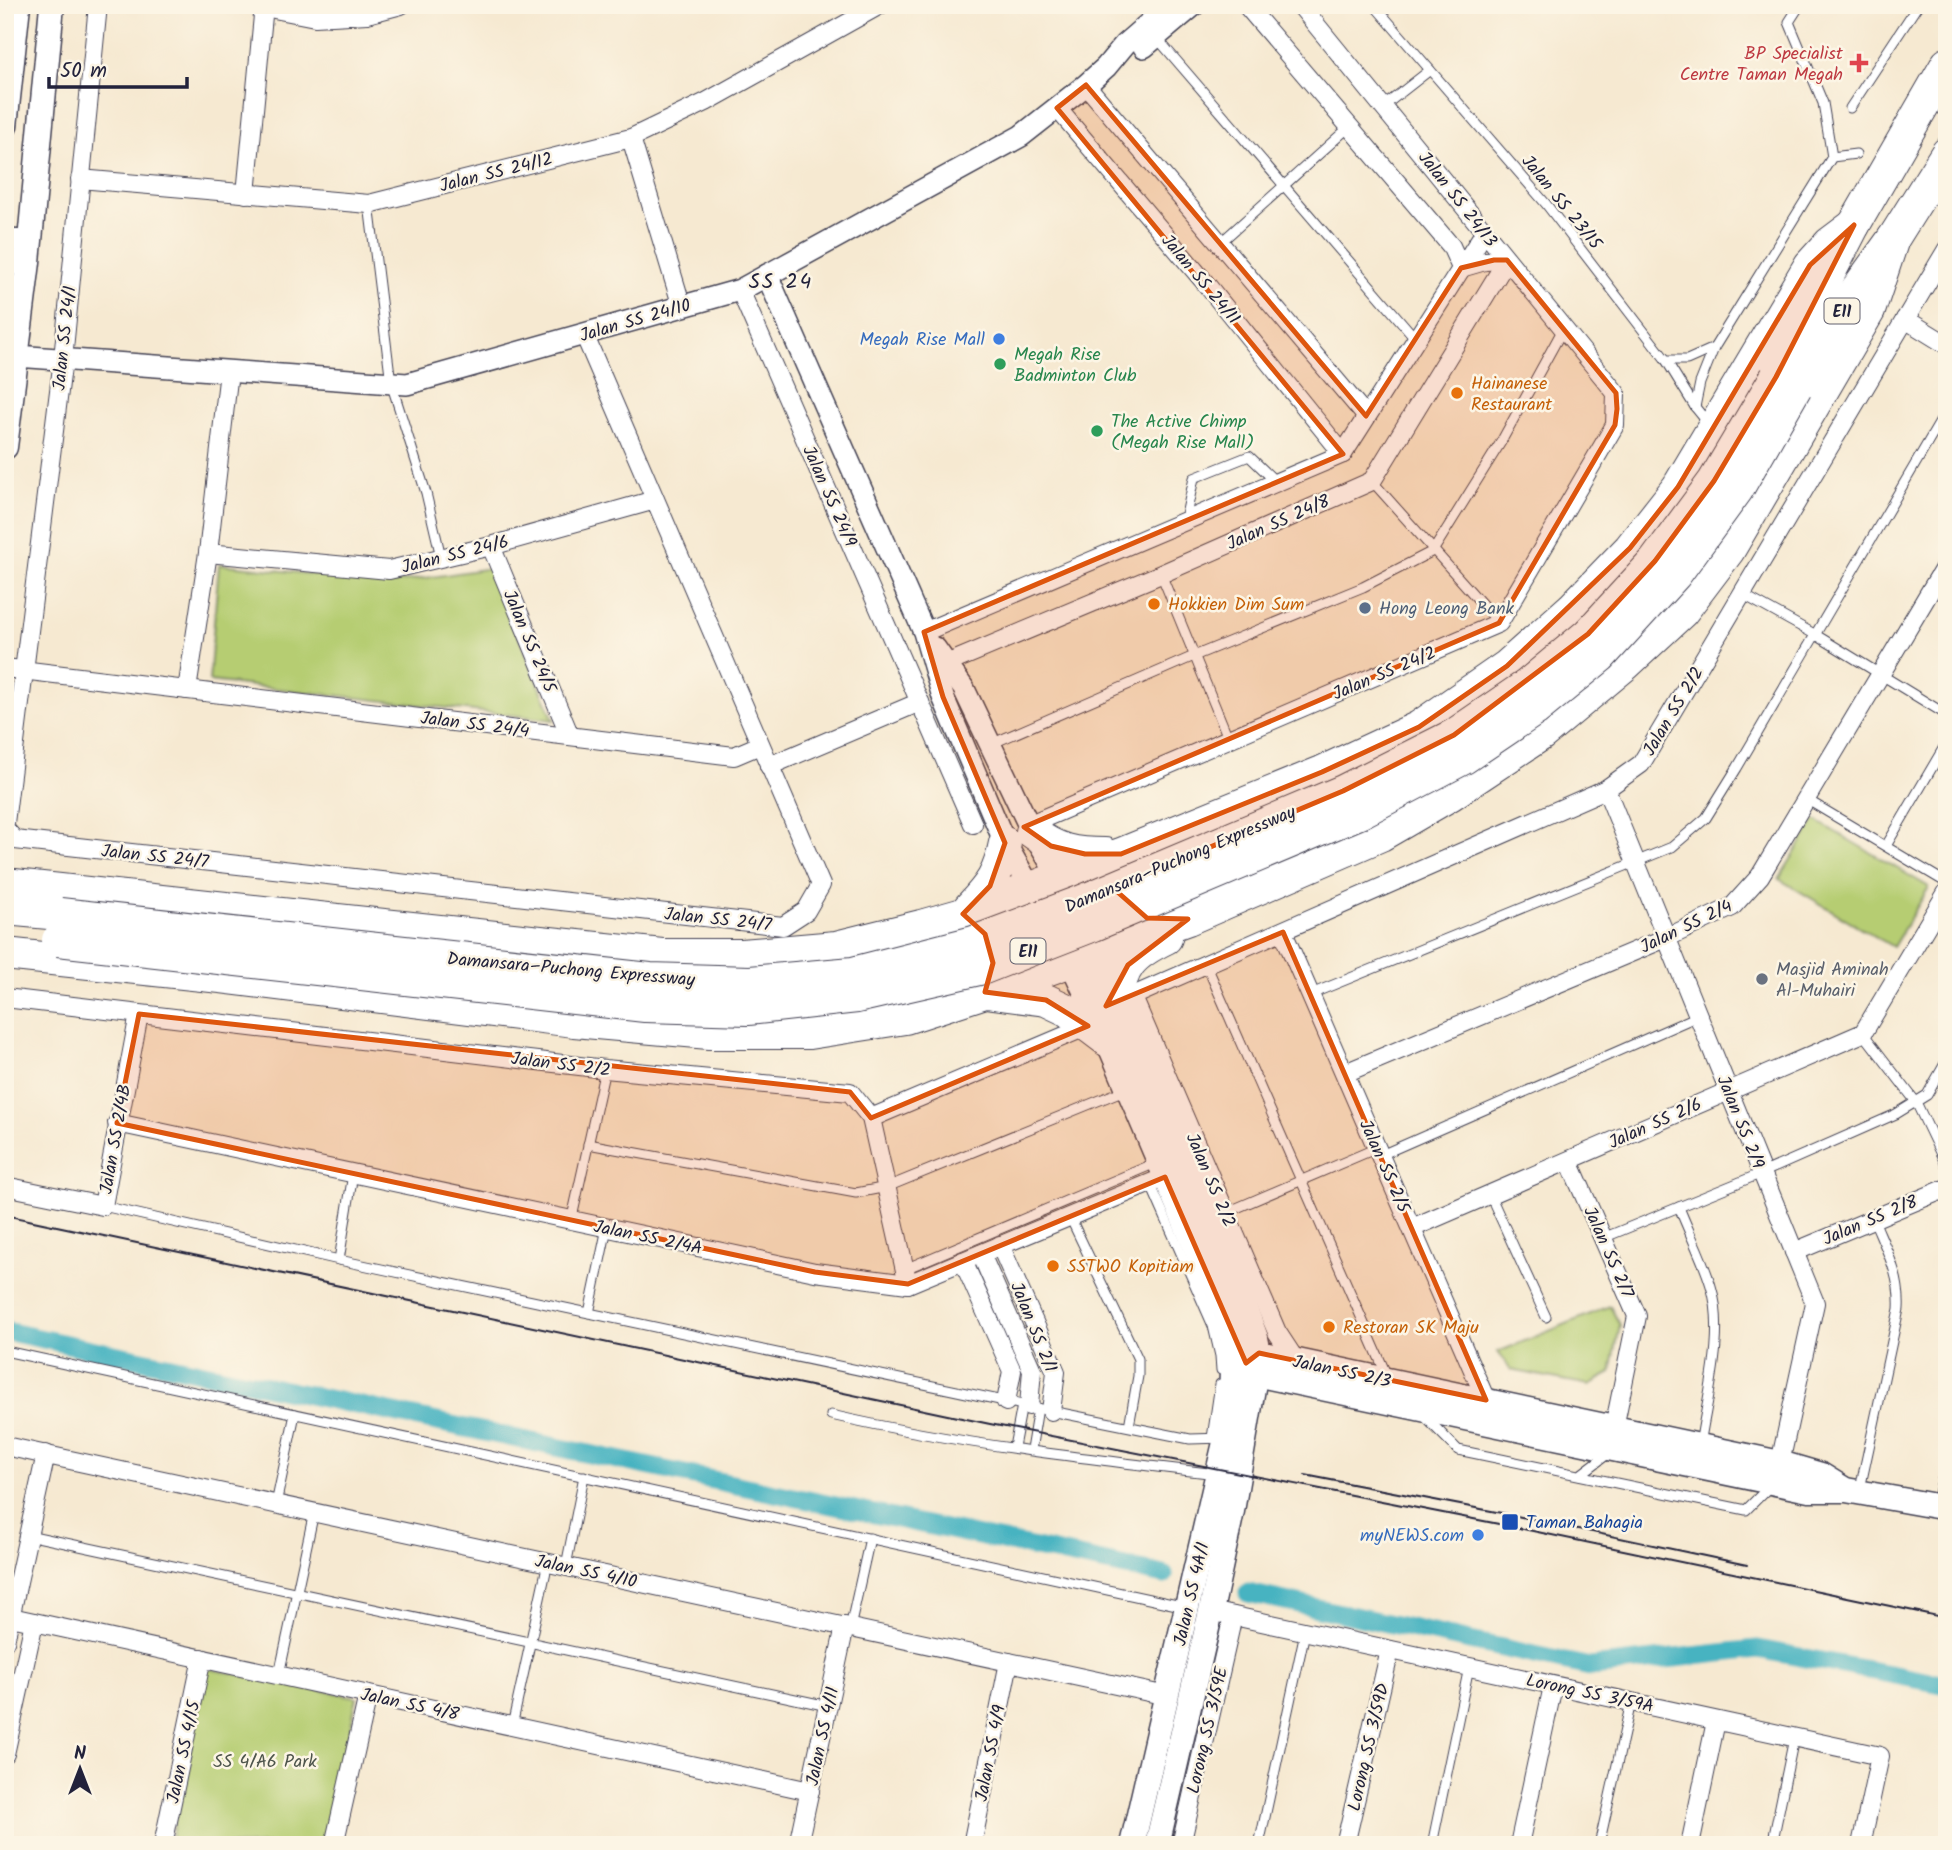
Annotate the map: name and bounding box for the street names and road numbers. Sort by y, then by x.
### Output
street label: Jalan SS 24/12 [437,145,556,202]
street label: Jalan SS 24/13 [1410,145,1504,254]
street label: Jalan SS 23/15 [1513,149,1609,258]
street label: Jalan SS 24/11 [1153,228,1247,332]
street label: Jalan SS 24/1 [46,284,85,392]
street label: Jalan SS 24/10 [576,292,694,351]
road number: E11 [1825,298,1860,324]
street label: Jalan SS 24/9 [793,441,864,552]
street label: Jalan SS 24/8 [1222,488,1335,559]
street label: Jalan SS 24/6 [399,528,512,583]
street label: Jalan SS 24/5 [494,586,564,699]
street label: Jalan SS 24/2 [1328,640,1441,709]
street label: Jalan SS 2/2 [1636,661,1713,762]
street label: Jalan SS 24/4 [419,704,531,747]
street label: Damansara–Puchong Expressway [1060,798,1301,922]
street label: Jalan SS 24/7 [100,837,211,878]
street label: Jalan SS 2/4 [1636,892,1738,962]
street label: Jalan SS 24/7 [663,900,774,941]
road number: E11 [1010,939,1046,964]
street label: Damansara–Puchong Expressway [446,945,697,996]
street label: Jalan SS 2/2 [509,1045,612,1086]
street label: Jalan SS 2/9 [1708,1071,1772,1174]
street label: Jalan SS 2/4B [93,1082,140,1196]
street label: Jalan SS 2/6 [1604,1091,1707,1158]
street label: Jalan SS 2/5 [1350,1115,1418,1219]
street label: Jalan SS 2/2 [1177,1129,1243,1232]
street label: Jalan SS 2/8 [1819,1188,1923,1254]
street label: Jalan SS 2/7 [1574,1202,1641,1304]
street label: Jalan SS 2/4A [591,1213,705,1264]
street label: Jalan SS 2/1 [1001,1278,1064,1377]
street label: Jalan SS 2/3 [1290,1348,1394,1397]
street label: Jalan SS 4A/1 [1166,1540,1218,1649]
street label: Jalan SS 4/10 [532,1547,639,1597]
street label: Lorong SS 3/59E [1180,1664,1237,1797]
street label: Lorong SS 3/59A [1523,1667,1656,1722]
street label: Lorong SS 3/59D [1341,1680,1398,1814]
street label: Jalan SS 4/8 [358,1681,462,1730]
street label: Jalan SS 4/11 [799,1684,848,1788]
street label: Jalan SS 4/15 [159,1697,210,1806]
street label: Jalan SS 4/9 [968,1702,1015,1804]

